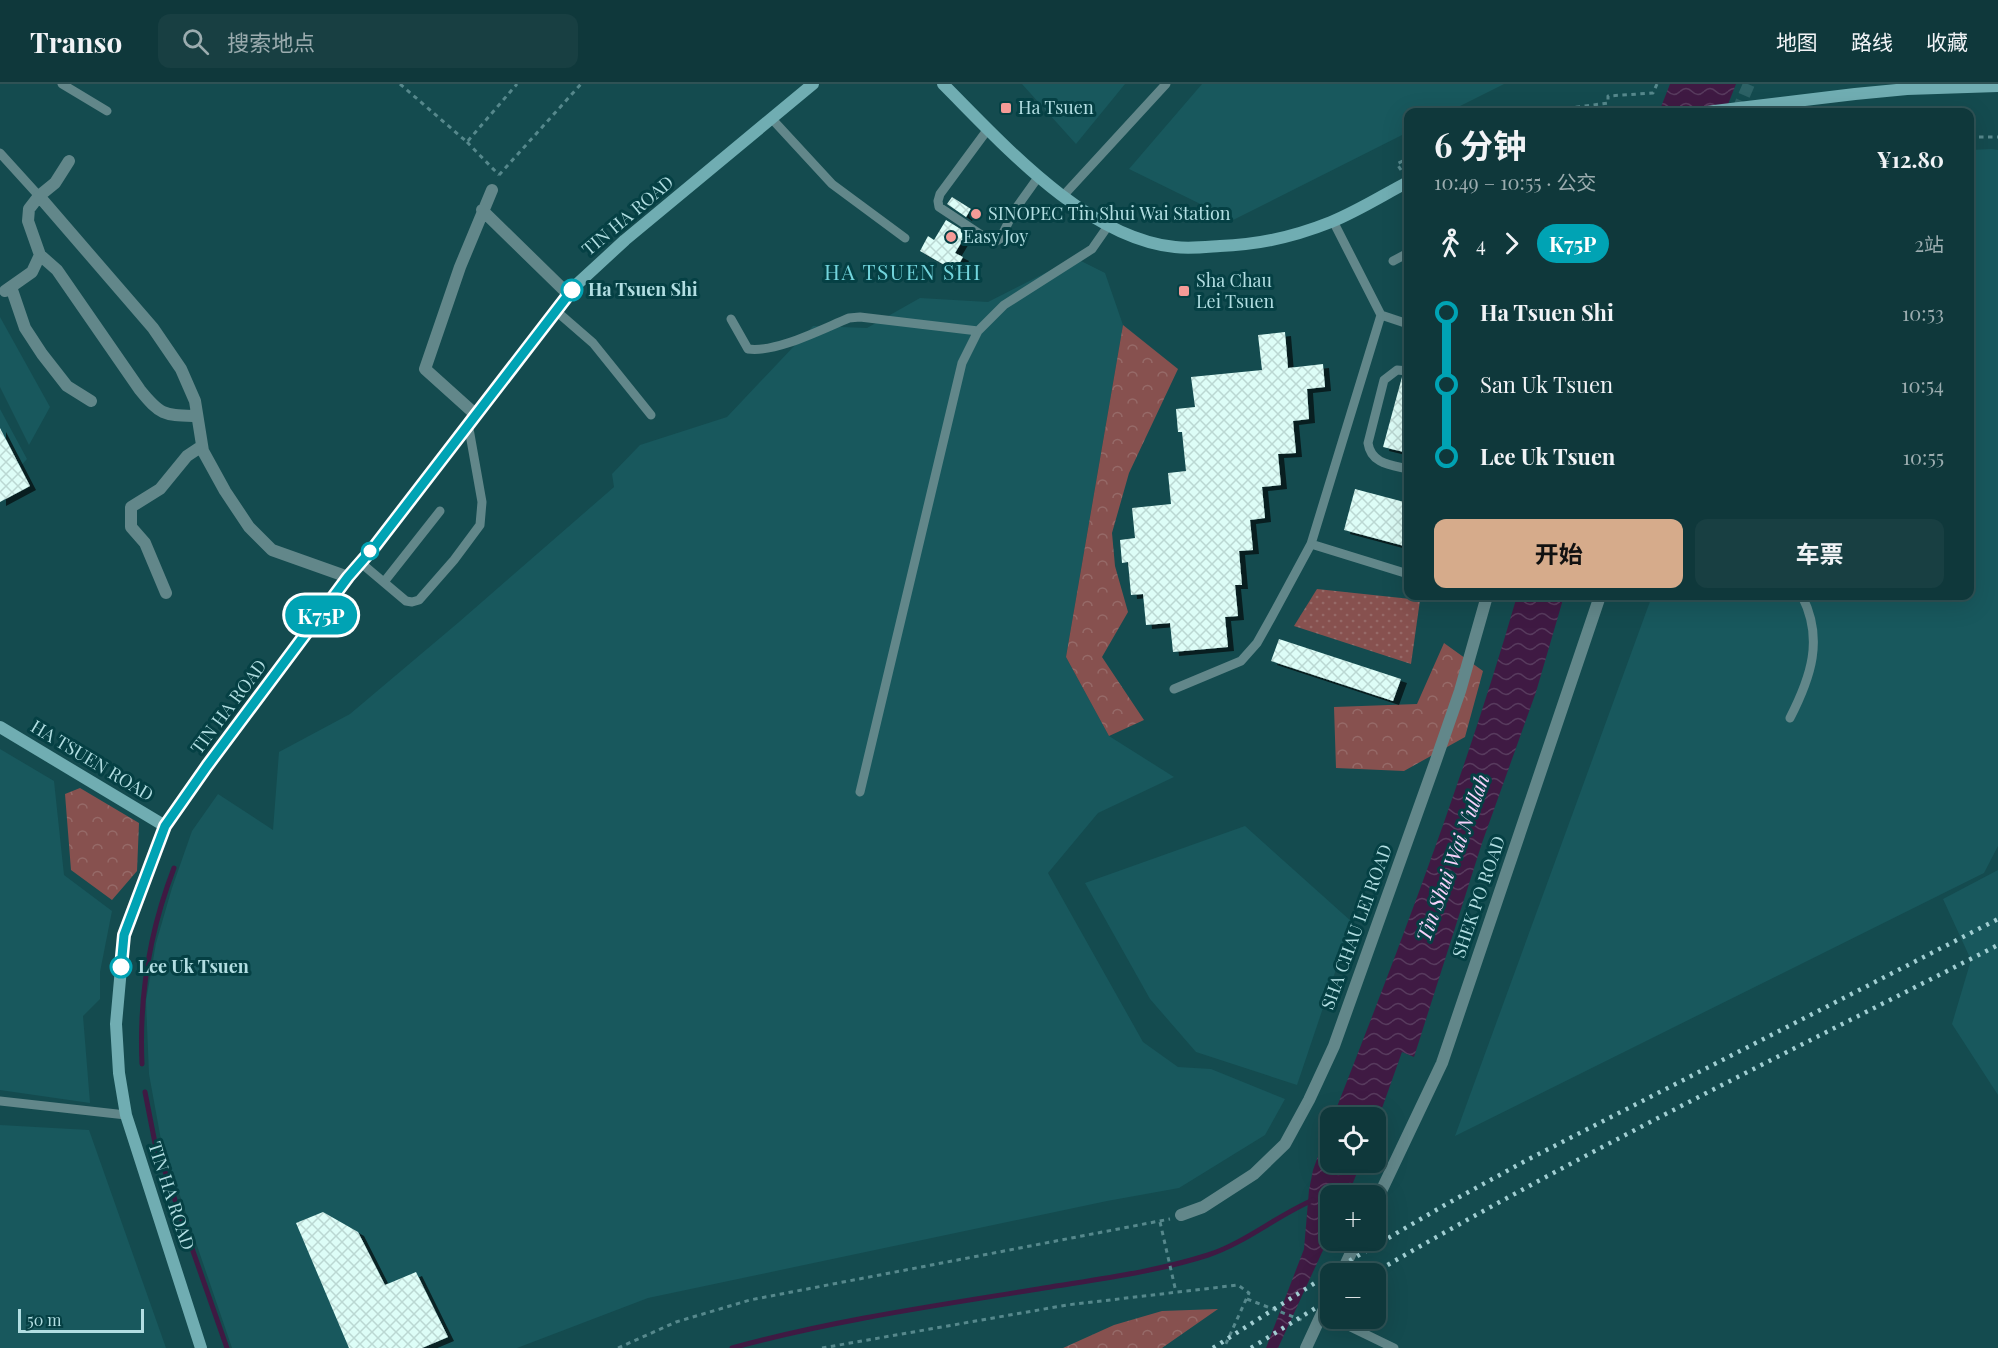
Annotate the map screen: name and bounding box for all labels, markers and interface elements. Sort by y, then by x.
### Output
search box [158,14,578,68]
text: Transo [30,23,122,60]
icon: search [179,25,212,58]
text: 搜索地点 [227,27,315,57]
text: 地图 [1776,27,1818,55]
text: 路线 [1851,27,1893,55]
text: 收藏 [1926,27,1968,55]
place label: Ha Tsuen [1018,95,1094,119]
marker: Ha Tsuen [999,101,1013,115]
text: 6 分钟 [1434,122,1526,166]
text: ¥12.80 [1877,144,1944,174]
text: 10:49 – 10:55 · 公交 [1434,168,1596,195]
street label: TIN HA ROAD [576,170,678,261]
place label: SINOPEC Tin Shui Wai Station [988,201,1231,225]
marker: SINOPEC Tin Shui Wai Station [969,207,983,221]
place label: Easy Joy [963,224,1028,248]
icon: walk [1434,227,1467,260]
icon: forward [1495,227,1528,260]
text: K75P [1549,229,1597,257]
marker: Easy Joy [944,230,958,244]
text: 4 [1476,230,1486,257]
text: 2站 [1914,230,1944,257]
district label: HA TSUEN SHI [824,257,982,285]
place label: Sha Chau Lei Tsuen [1196,268,1275,313]
place label: Ha Tsuen Shi [588,277,698,301]
marker: Ha Tsuen Shi [561,279,583,301]
marker: Sha Chau Lei Tsuen [1177,284,1191,298]
text: Ha Tsuen Shi [1480,297,1614,327]
text: 10:53 [1902,299,1944,326]
text: San Uk Tsuen [1480,369,1613,399]
text: 10:54 [1901,371,1944,398]
text: Lee Uk Tsuen [1480,441,1615,471]
text: 10:55 [1903,443,1944,470]
button: 开始 [1434,519,1683,588]
button: 车票 [1695,519,1944,588]
unlabelled marker [361,542,379,560]
line badge: K75P [279,596,363,634]
text: K75P [297,601,345,629]
street label: TIN HA ROAD [185,654,272,759]
street label: HA TSUEN ROAD [27,714,158,806]
water label: Tin Shui Wai Nullah [1409,770,1494,945]
street label: SHEK PO ROAD [1446,832,1510,961]
street label: SHA CHAU LEI ROAD [1315,841,1397,1013]
place label: Lee Uk Tsuen [138,954,249,978]
marker: Lee Uk Tsuen [110,956,132,978]
map controls [1320,1107,1386,1329]
button: locate [1320,1107,1386,1173]
street label: TIN HA ROAD [143,1138,201,1253]
button: + [1320,1185,1386,1251]
button: − [1320,1263,1386,1329]
scale bar [18,1306,144,1334]
text: 50 m [27,1309,61,1330]

